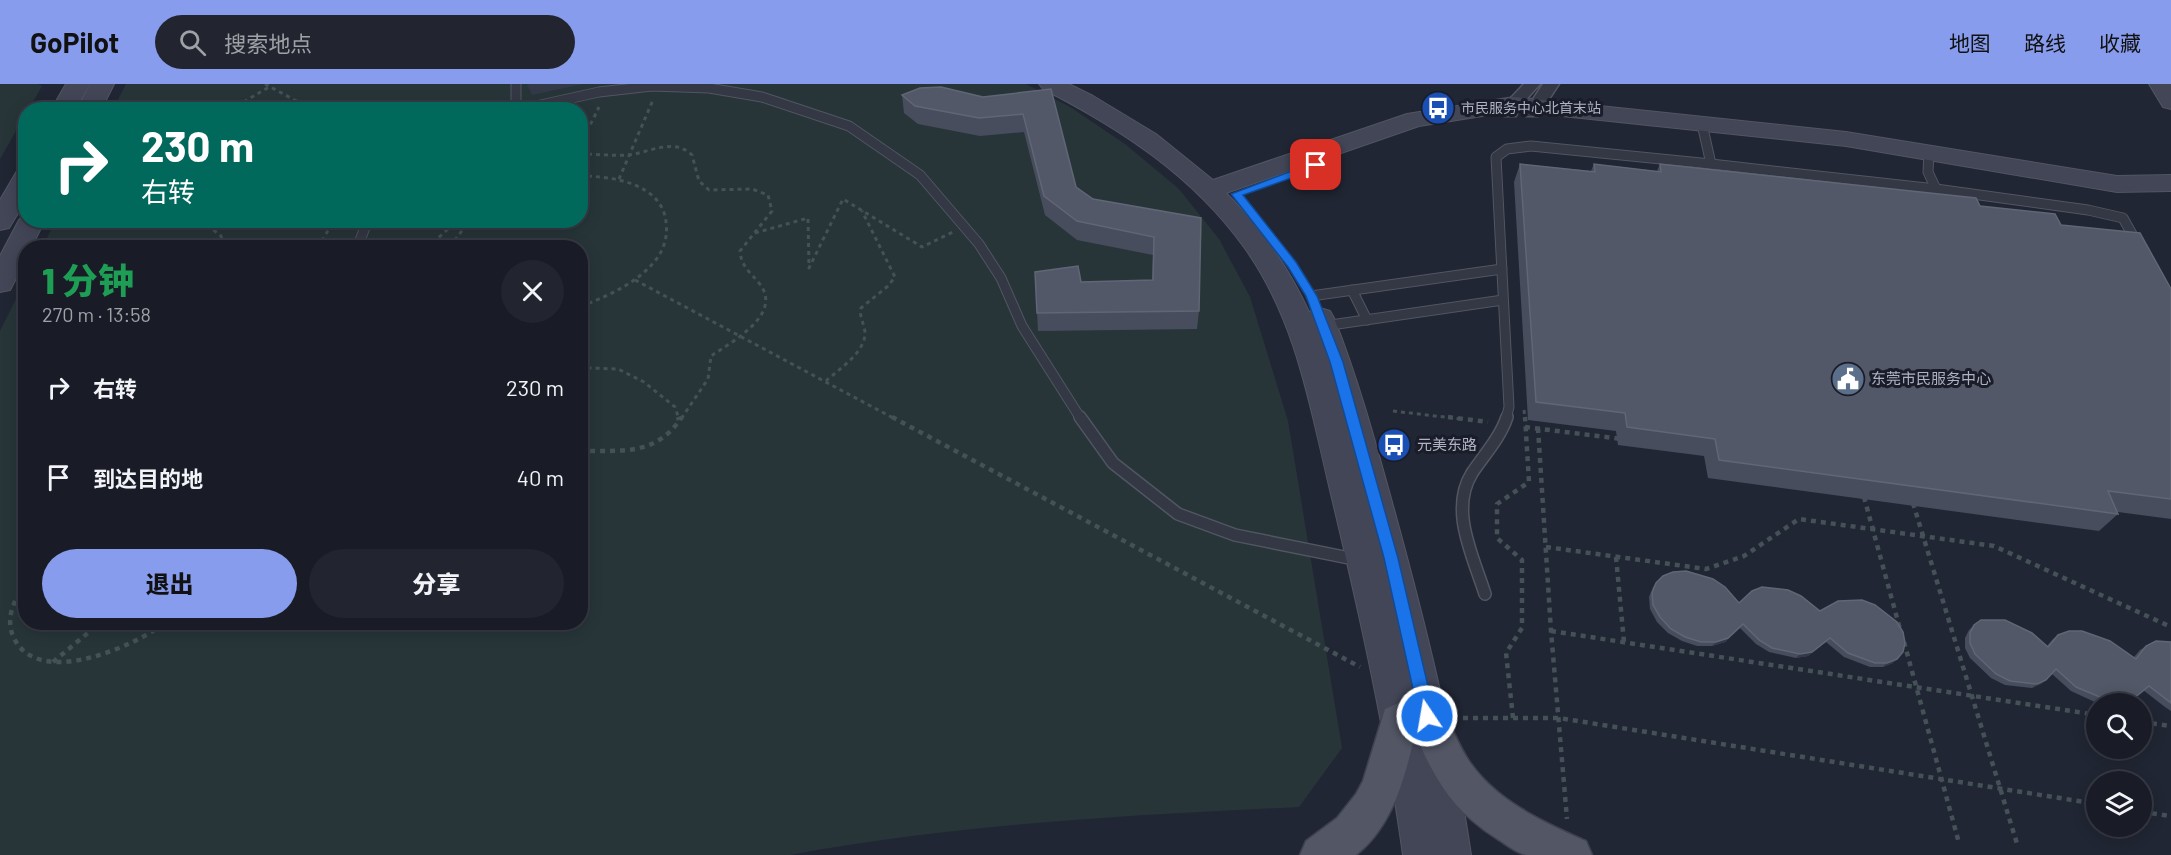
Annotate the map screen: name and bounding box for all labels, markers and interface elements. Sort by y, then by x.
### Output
search box [155,15,575,69]
text: GoPilot [30,25,119,59]
icon: search [176,26,209,59]
text: 搜索地点 [224,30,312,56]
text: 地图 [1949,30,1991,55]
text: 路线 [2024,30,2066,55]
text: 收藏 [2099,30,2141,55]
bus stop icon: 市民服务中心北首末站 [1420,90,1456,126]
place label: 市民服务中心北首末站 [1461,99,1601,116]
text: 230 m [141,120,254,170]
icon: right [42,126,120,204]
pin [1290,139,1341,190]
icon: arrive [1299,148,1332,181]
text: 右转 [141,175,195,207]
text: 1 分钟 [42,258,134,301]
button: close [501,260,564,323]
text: 270 m · 13:58 [42,302,151,326]
public building icon: 东莞市民服务中心 [1830,361,1866,397]
place label: 东莞市民服务中心 [1871,369,1991,387]
icon: right [42,371,75,404]
text: 230 m [506,374,564,400]
text: 右转 [93,375,137,401]
bus stop icon: 元美东路 [1376,427,1412,463]
place label: 元美东路 [1417,435,1477,453]
icon: arrive [42,461,75,494]
text: 40 m [517,464,564,490]
text: 到达目的地 [93,465,203,491]
button: 退出 [42,549,297,618]
button: 分享 [309,549,564,618]
position arrow [1395,684,1459,748]
map controls [2086,693,2152,837]
button: search [2086,693,2152,759]
button: layers [2086,771,2152,837]

